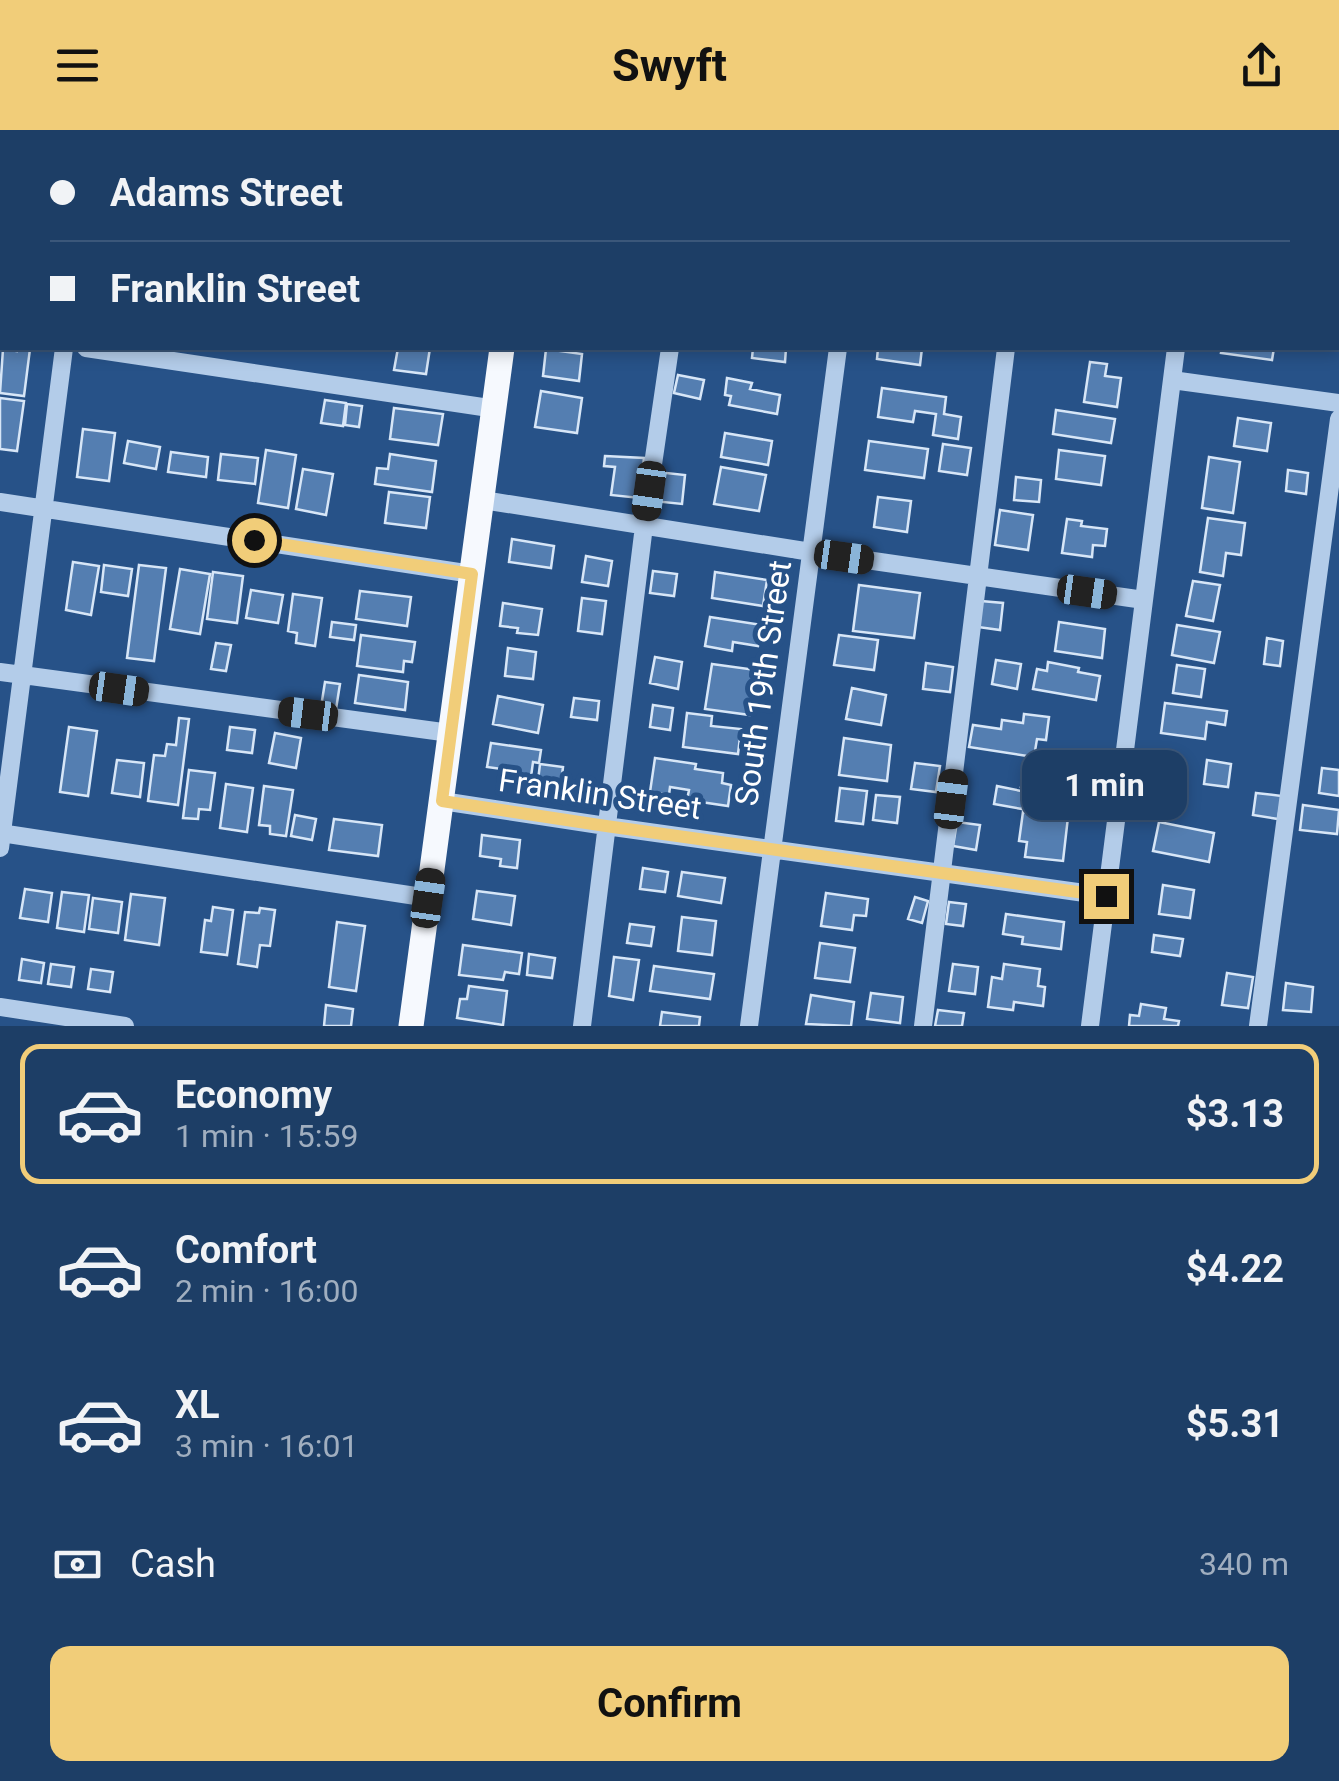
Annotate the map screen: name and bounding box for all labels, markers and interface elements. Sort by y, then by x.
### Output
icon: menu [50,38,105,93]
icon: share [1234,38,1289,93]
text: Swyft [612,39,727,92]
text: Adams Street [110,171,343,215]
text: Franklin Street [110,267,360,311]
car [630,459,668,523]
route start [232,518,277,563]
car [812,538,876,576]
street label: South 19th Street [727,558,799,808]
car [1055,573,1119,611]
car [87,670,151,708]
car [276,695,340,733]
callout: 1 min [1024,751,1188,821]
street label: Franklin Street [496,761,704,827]
text: 1 min [1064,766,1145,804]
car [932,767,970,831]
car [409,866,447,930]
route end [1084,874,1129,919]
icon: car [55,1069,145,1159]
text: Economy [175,1073,332,1117]
text: $3.13 [1186,1092,1284,1136]
text: 1 min · 15:59 [175,1117,358,1155]
icon: car [55,1224,145,1314]
text: Comfort [175,1228,317,1272]
text: $4.22 [1186,1247,1284,1291]
text: 2 min · 16:00 [175,1272,358,1310]
icon: car [55,1379,145,1469]
text: XL [175,1383,220,1427]
text: $5.31 [1186,1402,1284,1446]
text: 3 min · 16:01 [175,1427,358,1465]
icon: cash [50,1537,105,1592]
text: Cash [130,1542,216,1586]
text: 340 m [1199,1545,1289,1583]
button: Confirm [50,1646,1289,1761]

